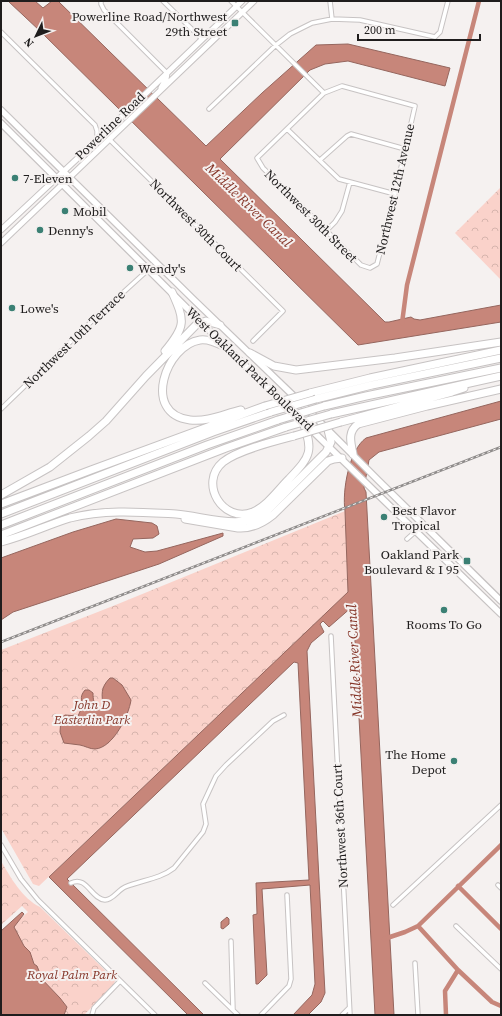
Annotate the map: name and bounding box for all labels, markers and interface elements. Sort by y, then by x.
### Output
place label: Powerline Road/Northwest 29th Street [72,8,228,40]
north arrow [16,16,56,56]
scale bar [358,16,480,42]
marker: Powerline Road/Northwest 29th Street [230,18,240,28]
text: 200 m [364,22,396,38]
text: N [21,34,37,51]
street label: Powerline Road [71,88,149,164]
street label: Northwest 12th Avenue [372,122,418,256]
water label: Middle River Canal [200,158,297,252]
street label: Northwest 30th Street [261,166,362,267]
place label: 7-Eleven [23,170,73,187]
marker: 7-Eleven [10,173,20,183]
street label: Northwest 30th Court [146,175,246,275]
place label: Mobil [73,203,107,220]
marker: Mobil [60,206,70,216]
place label: Denny's [48,222,94,239]
marker: Denny's [35,225,45,235]
place label: Wendy's [138,260,186,277]
marker: Wendy's [125,263,135,273]
street label: Northwest 10th Terrace [20,286,129,392]
place label: Lowe's [20,300,59,317]
marker: Lowe's [7,303,17,313]
street label: West Oakland Park Boulevard [183,303,318,435]
place label: Best Flavor Tropical [392,502,457,534]
marker: Best Flavor Tropical [379,512,389,522]
place label: Oakland Park Boulevard & I 95 [364,546,460,578]
marker: Oakland Park Boulevard & I 95 [462,556,472,566]
water label: Middle River Canal [341,604,367,719]
marker: Rooms To Go [439,605,449,615]
place label: Rooms To Go [406,616,482,633]
park label: John D Easterlin Park [53,696,131,728]
place label: The Home Depot [385,746,447,778]
marker: The Home Depot [449,756,459,766]
street label: Northwest 36th Court [328,763,352,888]
park label: Royal Palm Park [26,966,118,983]

